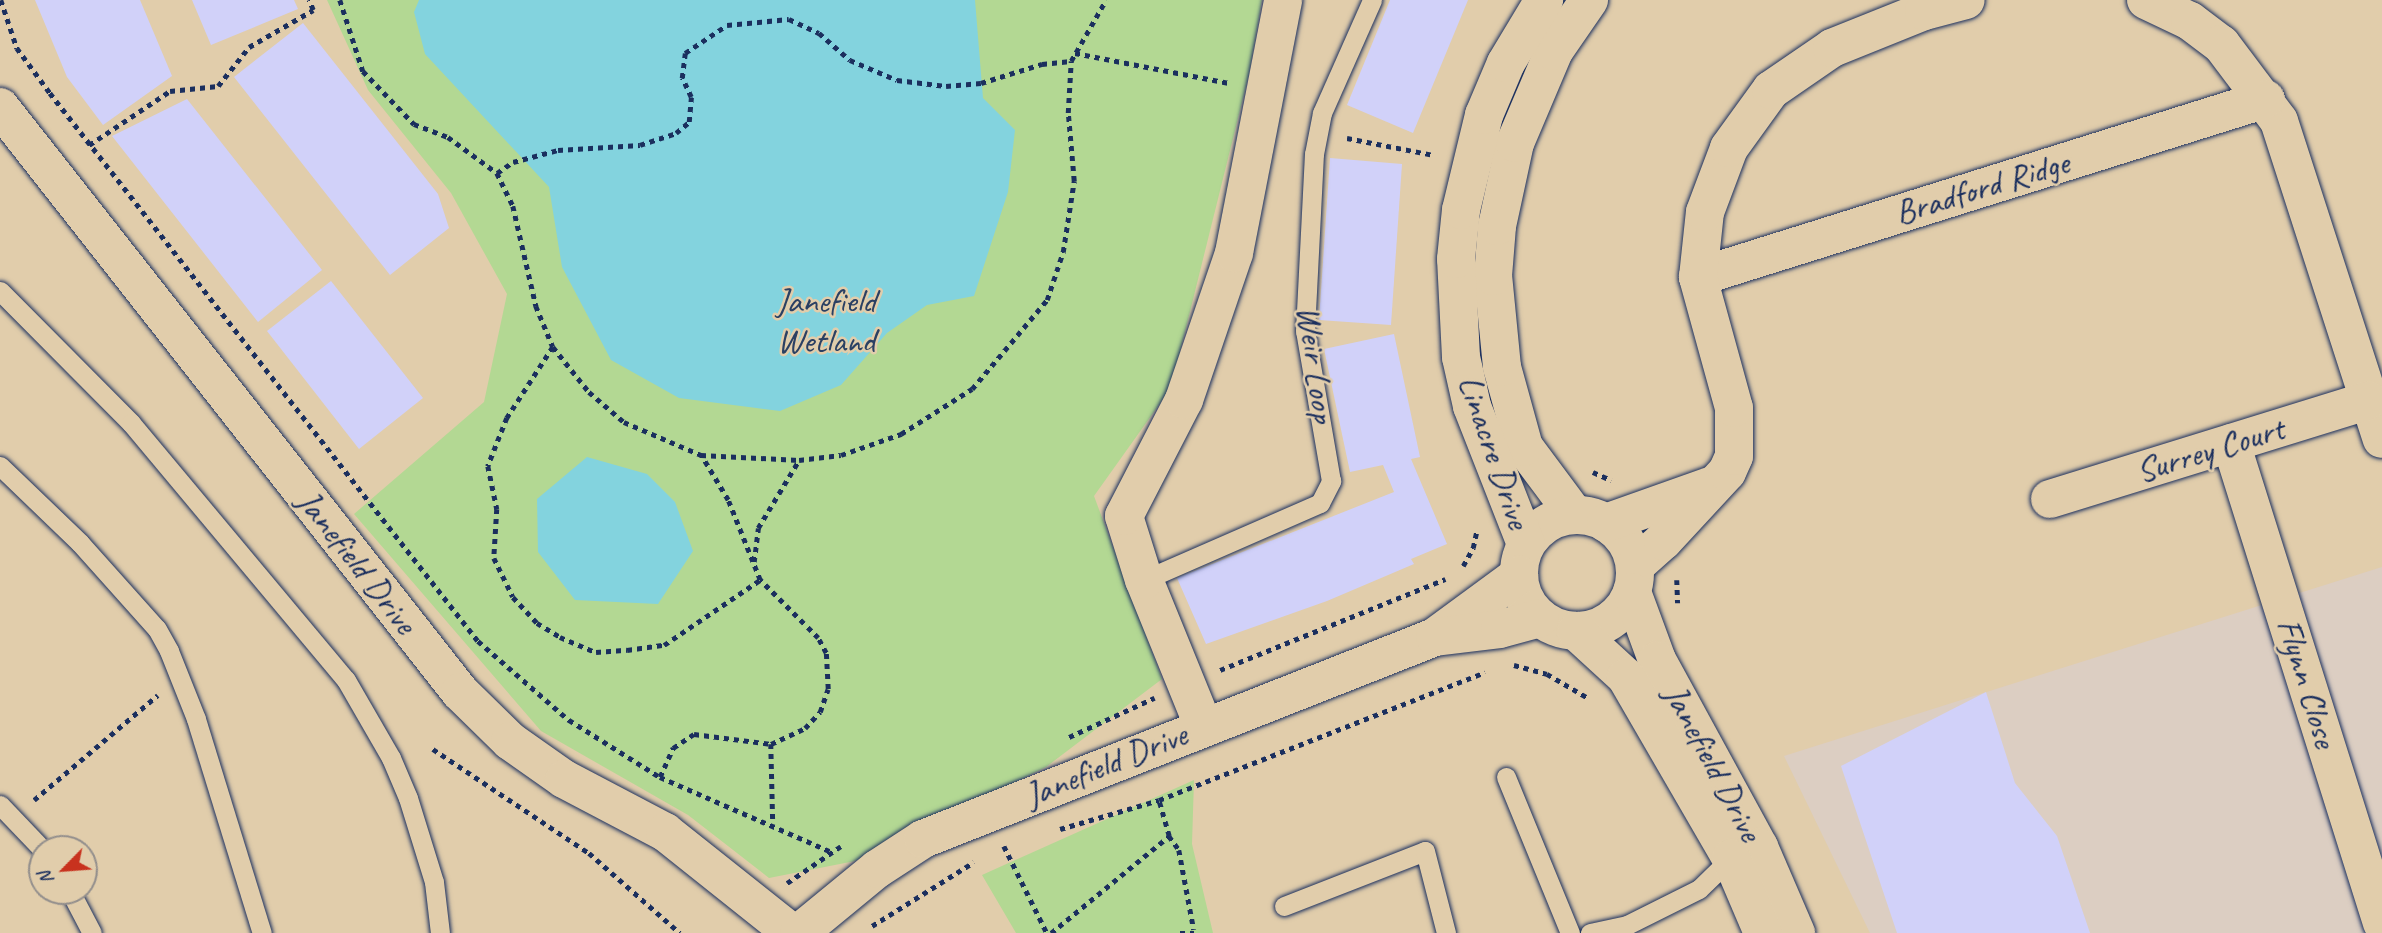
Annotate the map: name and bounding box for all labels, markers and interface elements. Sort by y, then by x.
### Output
street label: Bradford Ridge [1890,142,2074,234]
park label: Janefield Wetland [776,280,876,362]
street label: Weir Loop [1287,303,1345,425]
street label: Linacre Drive [1448,370,1540,534]
street label: Surrey Court [2131,408,2289,492]
street label: Janefield Drive [288,482,426,642]
street label: Flynn Close [2268,613,2346,753]
street label: Janefield Drive [1654,678,1772,848]
street label: Janefield Drive [1019,713,1193,817]
north arrow [28,835,98,905]
text: N [32,868,59,888]

